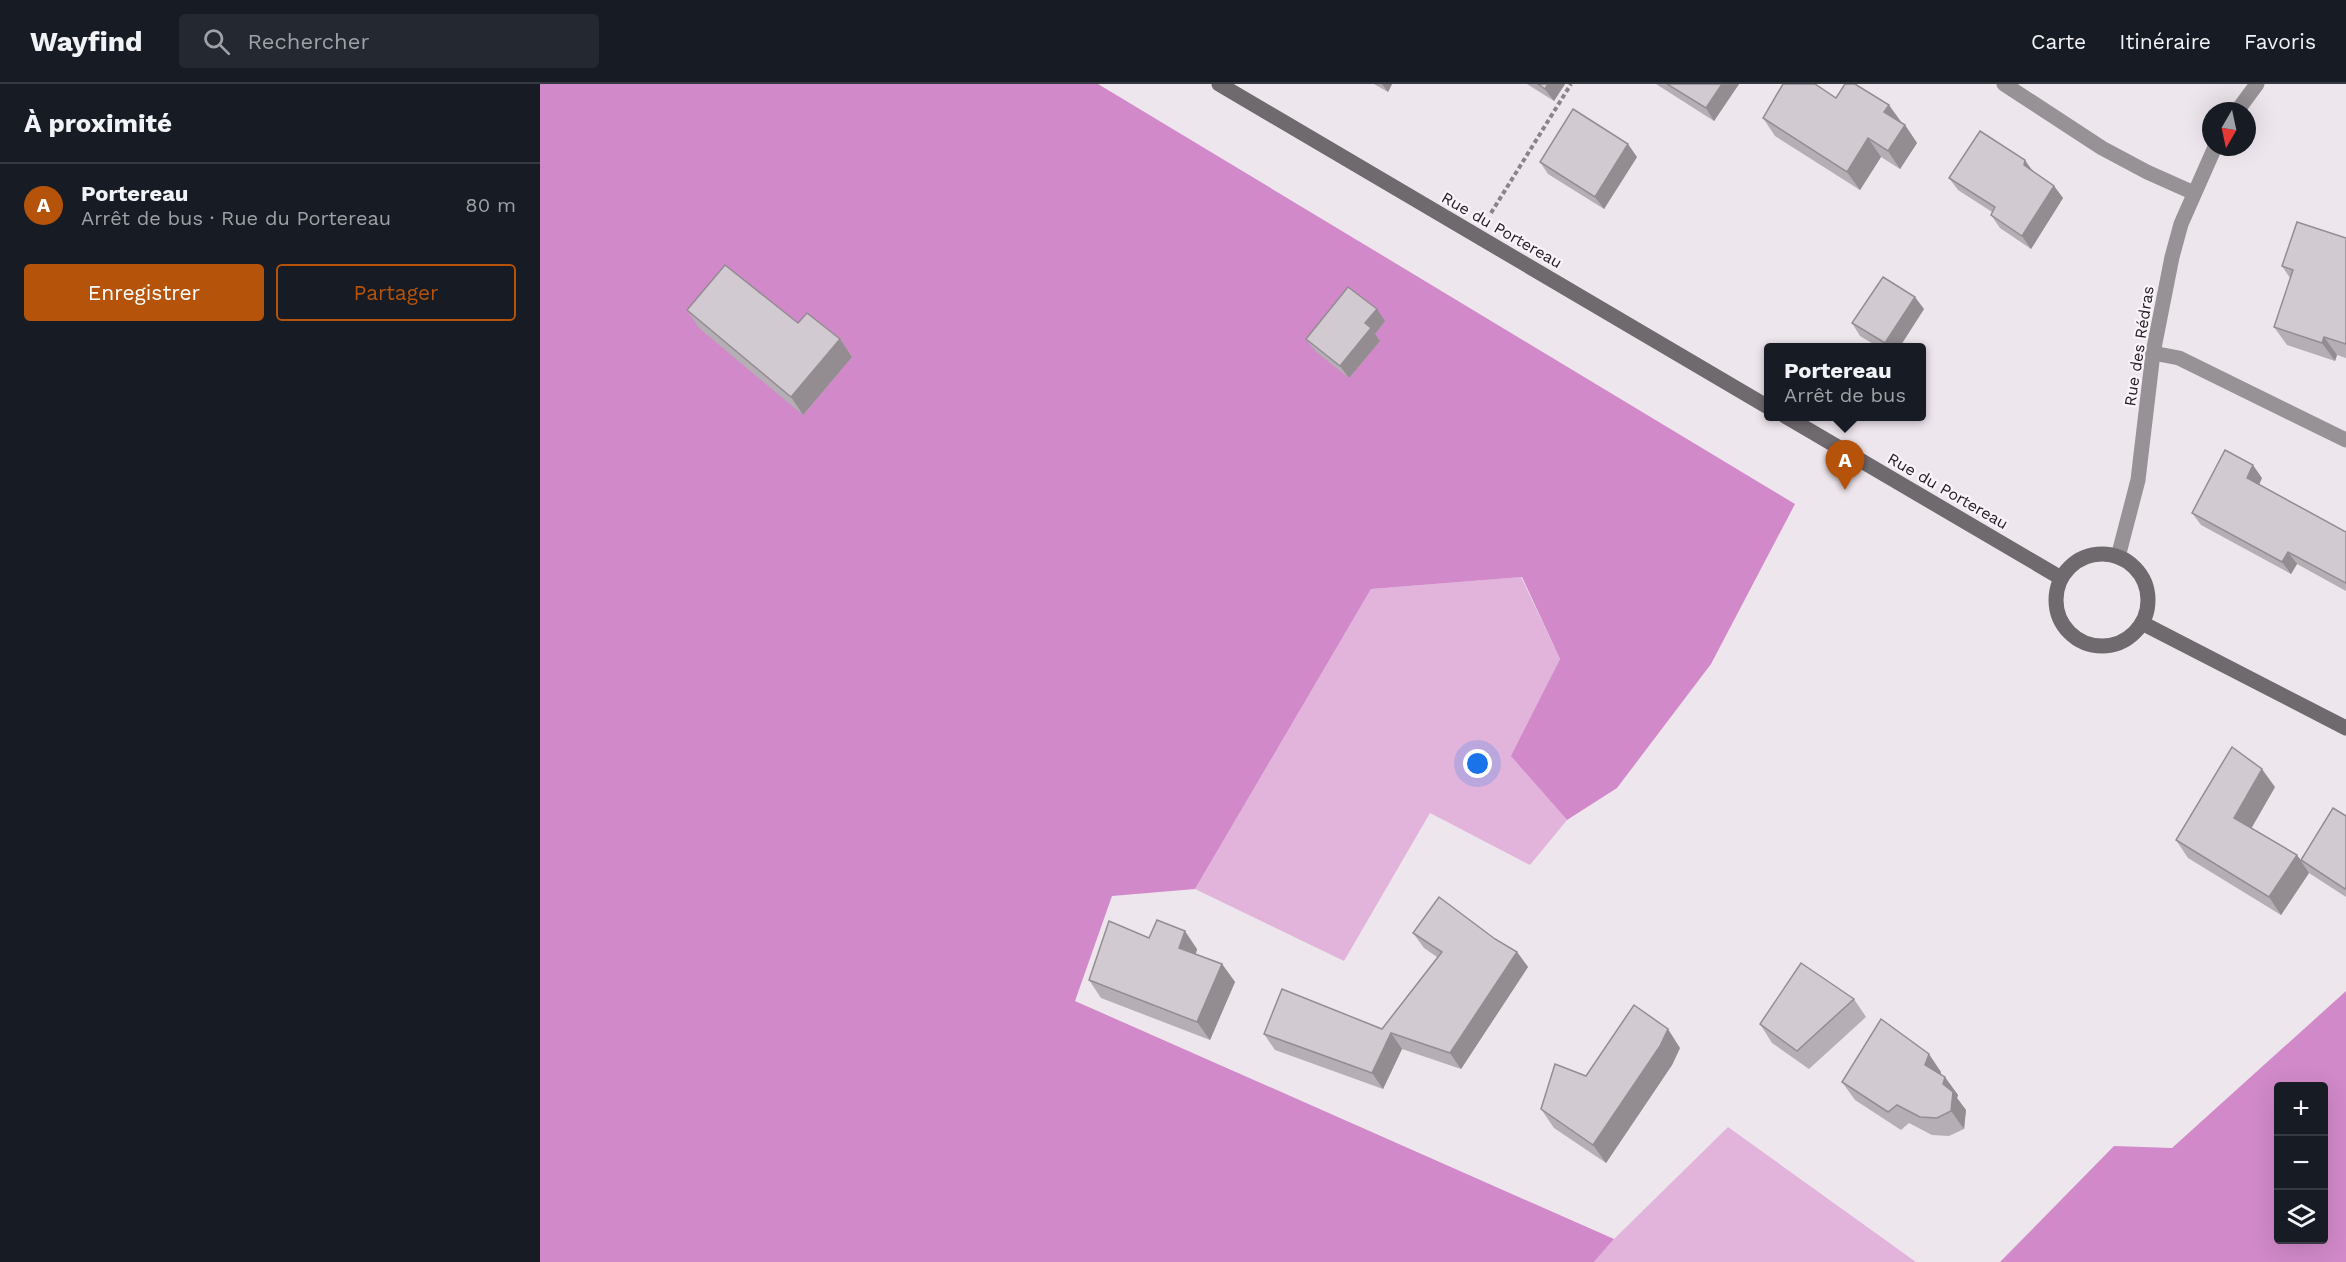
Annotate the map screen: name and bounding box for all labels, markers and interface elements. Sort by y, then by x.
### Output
search box [179,14,599,68]
text: Wayfind [30,25,143,58]
icon: search [200,25,233,58]
text: Rechercher [248,29,369,54]
text: Carte [2031,29,2086,54]
text: Itinéraire [2119,29,2211,54]
text: Favoris [2244,29,2316,54]
north arrow [2202,102,2256,156]
text: À proximité [24,108,172,138]
text: Portereau [81,181,189,206]
street label: Rue du Portereau [1438,188,1566,272]
text: A [37,193,50,217]
text: 80 m [465,193,516,217]
text: Arrêt de bus · Rue du Portereau [81,206,391,230]
button: Enregistrer [24,264,264,321]
button: Partager [276,264,516,321]
street label: Rue des Rédras [2120,284,2158,408]
popup [1764,343,1926,421]
text: Portereau [1784,358,1892,383]
text: Arrêt de bus [1784,383,1906,407]
pin: A [1826,440,1864,490]
street label: Rue du Portereau [1884,449,2012,533]
your location [1463,749,1492,778]
map controls [2274,1082,2328,1244]
button: + [2274,1082,2328,1136]
button: − [2274,1136,2328,1190]
button: layers [2274,1190,2328,1244]

